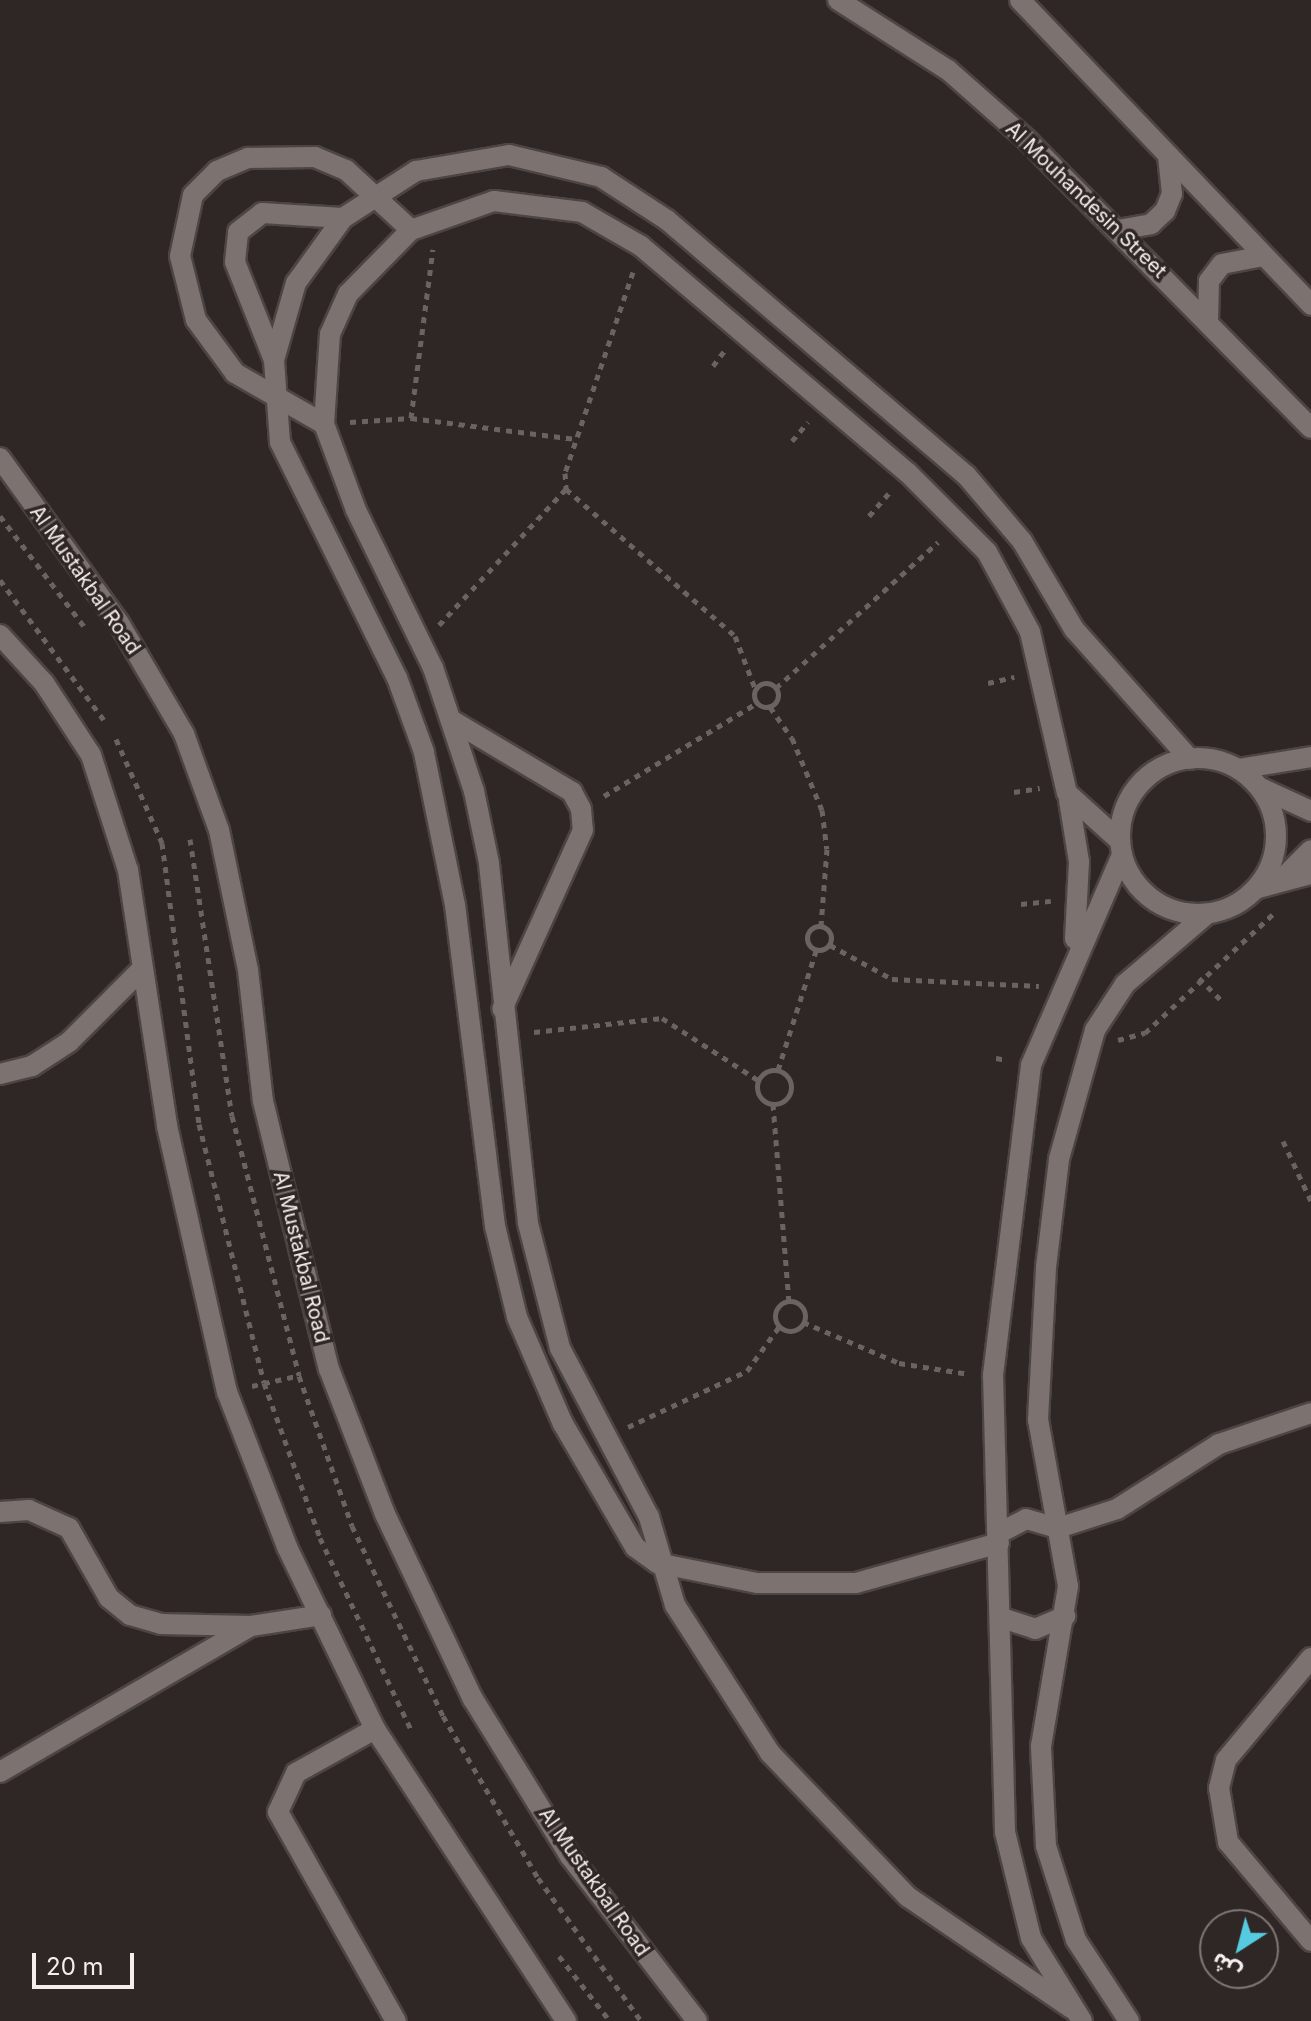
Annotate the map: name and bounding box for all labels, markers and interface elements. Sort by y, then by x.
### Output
street label: Al Mouhandesin Street [1001,117,1171,283]
street label: Al Mustakbal Road [25,501,145,659]
street label: Al Mustakbal Road [268,1169,334,1345]
street label: Al Mustakbal Road [534,1803,654,1961]
north arrow [1199,1909,1279,1989]
scale bar [36,1937,138,1987]
text: ش [1206,1947,1246,1986]
text: 20 m [46,1952,104,1981]

